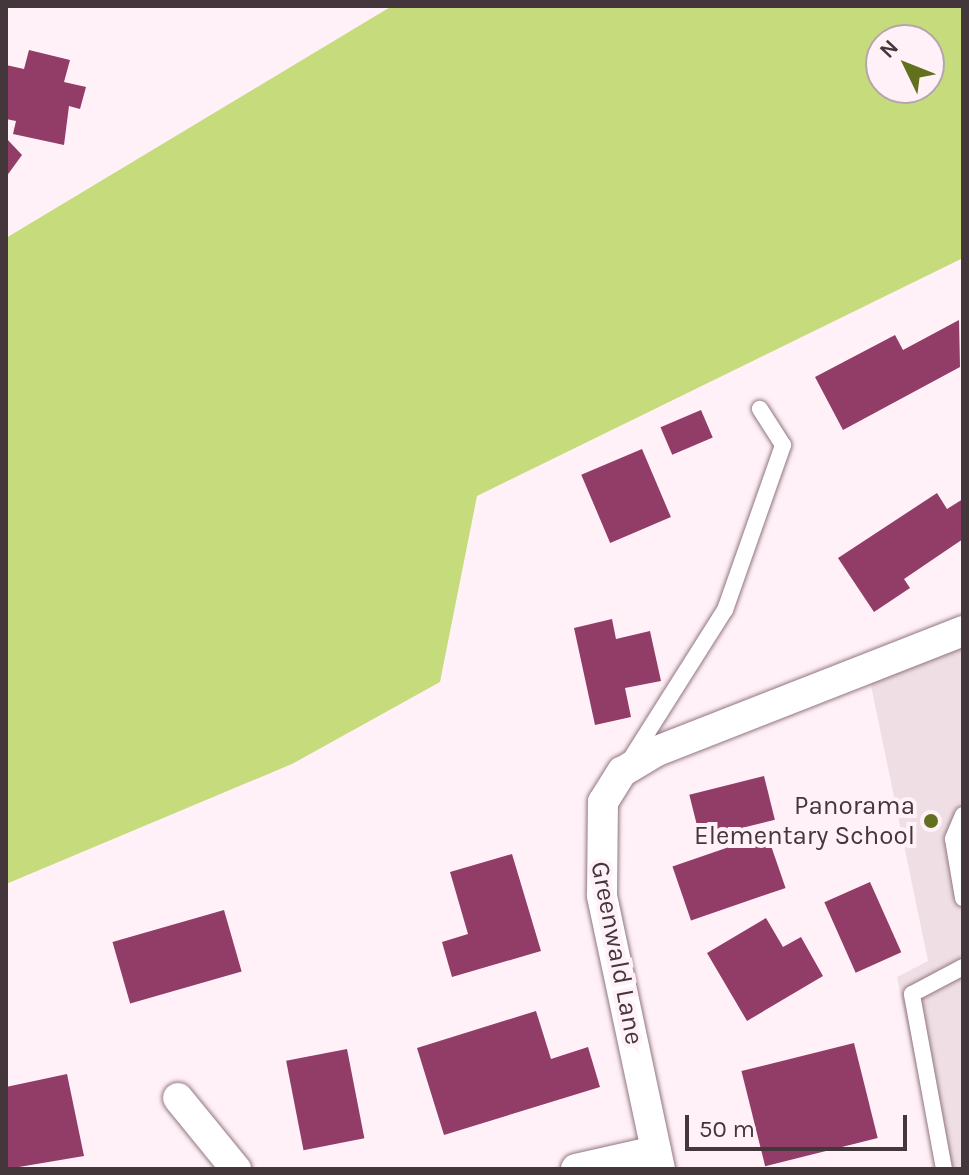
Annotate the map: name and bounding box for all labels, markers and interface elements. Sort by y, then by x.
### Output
north arrow [865,24,945,104]
text: N [874,34,904,64]
place label: Panorama Elementary School [694,790,915,852]
marker: Panorama Elementary School [922,812,940,830]
street label: Greenwald Lane [584,859,650,1047]
scale bar [689,1099,911,1149]
text: 50 m [699,1115,755,1143]

